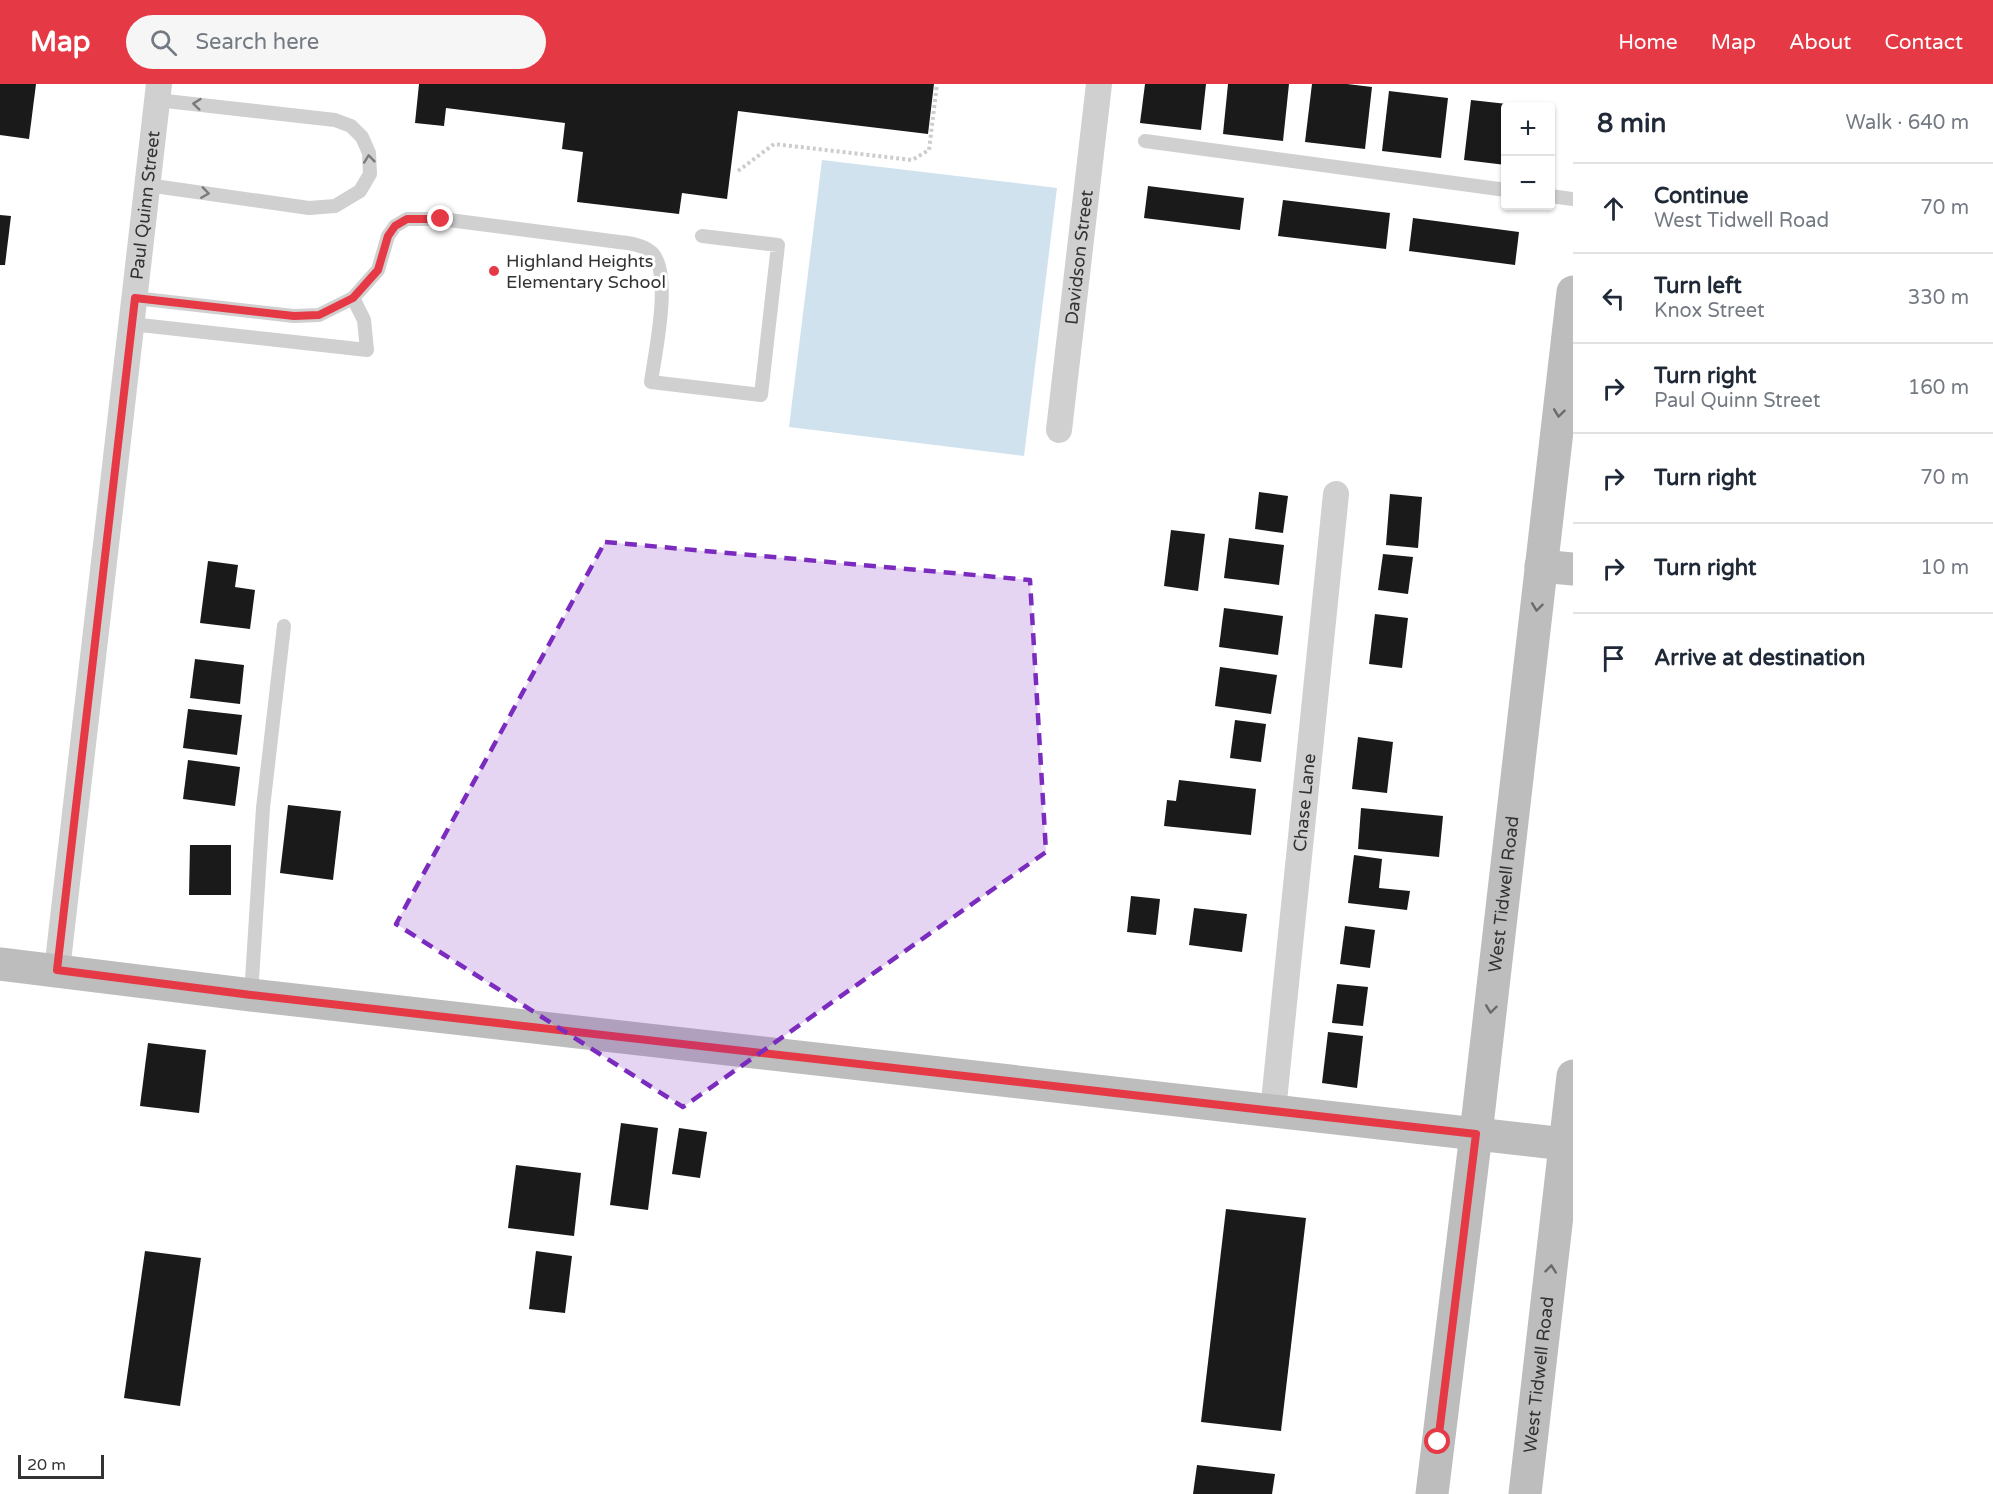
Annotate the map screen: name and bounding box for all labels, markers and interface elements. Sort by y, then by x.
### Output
search box [126,15,546,69]
text: Map [30,25,90,59]
icon: search [147,26,180,59]
text: Search here [195,29,319,55]
text: Home [1618,30,1678,55]
text: Map [1711,30,1756,55]
text: About [1789,30,1851,55]
text: Contact [1884,30,1963,55]
one-way arrow [193,98,202,111]
map controls [1501,102,1555,210]
button: + [1501,102,1555,156]
text: 8 min [1597,108,1666,139]
text: Walk · 640 m [1846,111,1969,135]
street label: Paul Quinn Street [126,129,165,281]
one-way arrow [363,154,376,164]
button: − [1501,156,1555,210]
text: Continue [1654,183,1749,209]
one-way arrow [201,187,210,199]
street label: Davidson Street [1060,188,1098,326]
icon: ahead [1597,192,1630,225]
text: 70 m [1920,196,1969,220]
route end [427,205,453,231]
text: West Tidwell Road [1654,209,1829,233]
place label: Highland Heights Elementary School [506,250,666,293]
marker: Highland Heights Elementary School [487,264,501,278]
text: Turn left [1654,273,1742,299]
icon: left [1597,282,1630,315]
text: 330 m [1908,286,1969,310]
text: Knox Street [1654,299,1765,323]
text: Turn right [1654,363,1756,389]
icon: right [1597,372,1630,405]
text: 160 m [1908,376,1969,400]
text: Paul Quinn Street [1654,389,1820,413]
one-way arrow [1553,408,1566,417]
icon: right [1597,462,1630,495]
text: Turn right [1654,465,1756,491]
text: 70 m [1920,466,1969,490]
icon: right [1597,552,1630,585]
text: Turn right [1654,555,1756,581]
text: 10 m [1920,556,1969,580]
one-way arrow [1531,602,1543,611]
icon: arrive [1597,642,1630,675]
text: Arrive at destination [1654,645,1865,671]
street label: Chase Lane [1289,752,1320,853]
street label: West Tidwell Road [1484,815,1524,974]
one-way arrow [1485,1004,1497,1014]
one-way arrow [1544,1264,1557,1273]
street label: West Tidwell Road [1519,1295,1559,1454]
route start [1424,1428,1450,1454]
scale bar [18,1452,104,1480]
text: 20 m [27,1455,66,1475]

